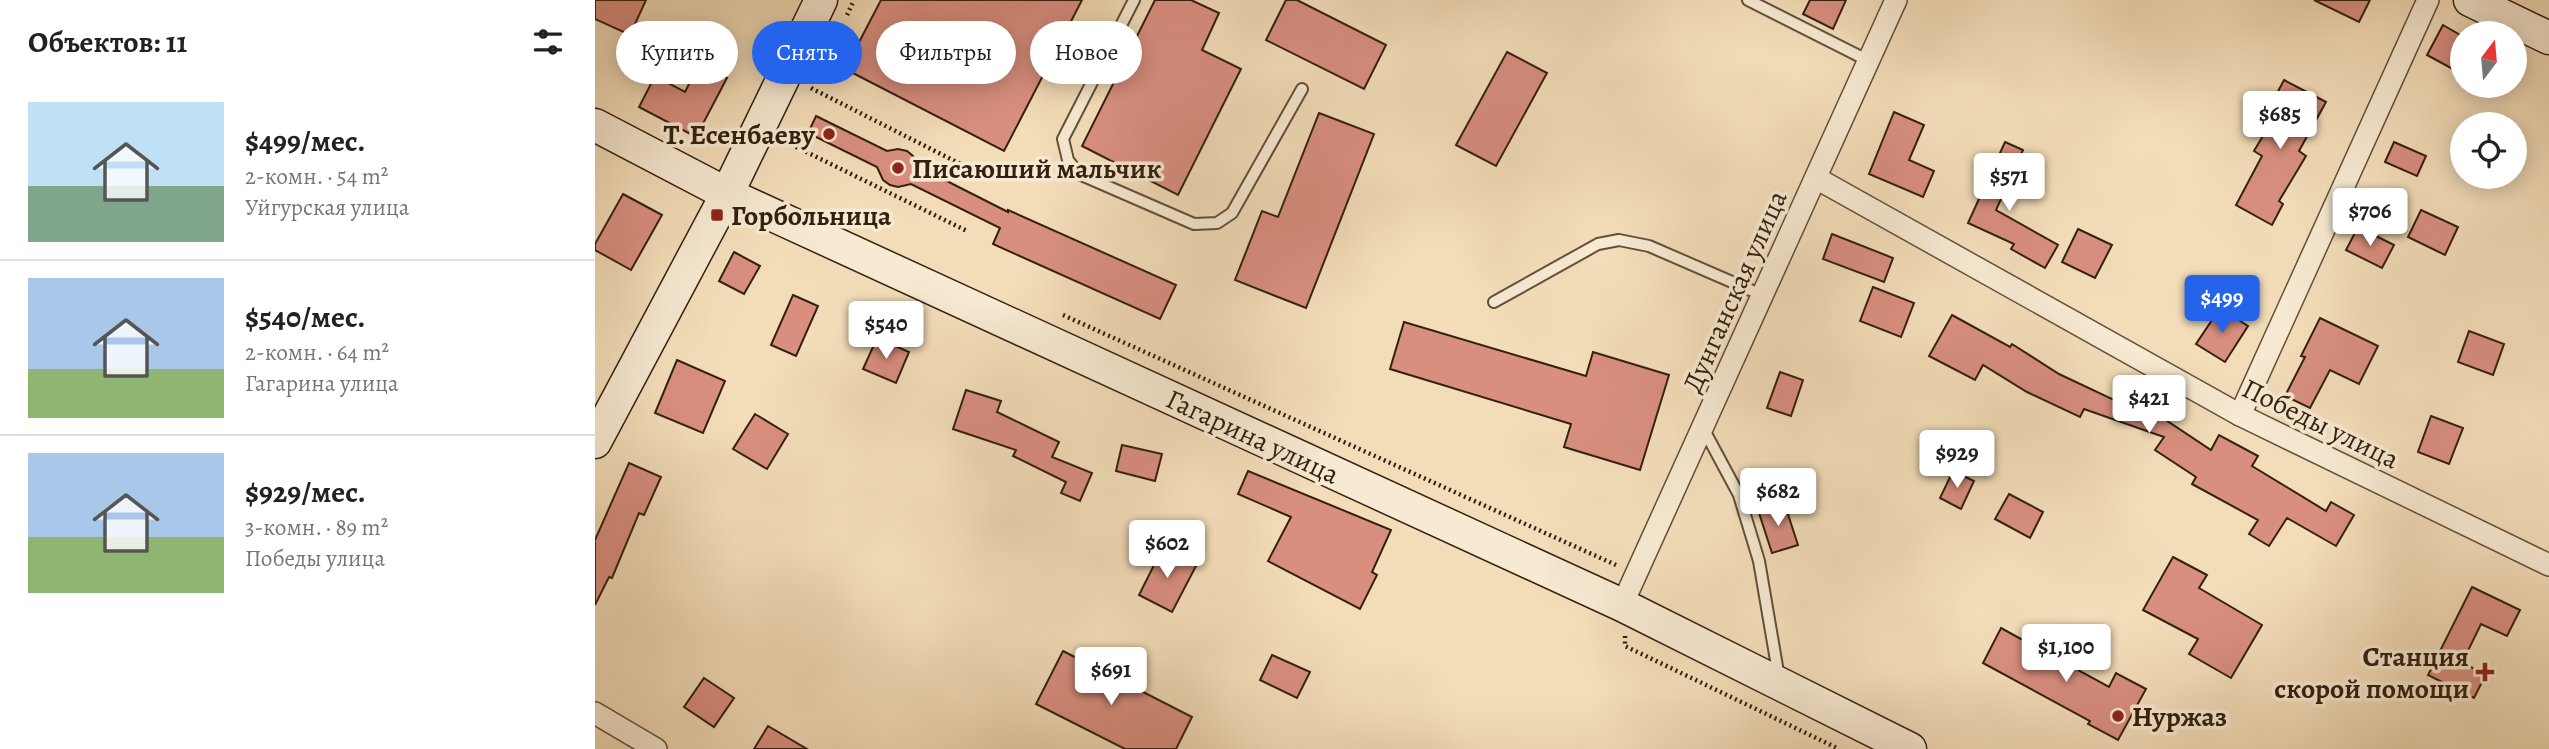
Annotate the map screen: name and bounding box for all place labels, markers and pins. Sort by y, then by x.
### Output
pin: $685 [2239,92,2321,151]
place label: Т. Есенбаеву [663,116,816,154]
marker: Т. Есенбаеву [821,126,837,142]
place label: Писаюший мальчик [912,150,1162,188]
pin: $571 [1968,154,2050,213]
marker: Писаюший мальчик [890,160,906,176]
pin: $706 [2329,188,2411,248]
place label: Горбольница [731,197,892,235]
marker: Горбольница [709,207,725,223]
pin: $499 [2181,276,2263,335]
pin: $540 [845,302,927,361]
pin: $421 [2108,376,2190,435]
pin: $929 [1916,430,1998,490]
pin: $682 [1737,468,1819,528]
pin: $602 [1126,520,1208,580]
pin: $1,100 [2009,624,2123,684]
place label: Станция скорой помощи [2274,638,2469,708]
pin: $691 [1070,648,1152,707]
marker: Станция скорой помощи [2475,662,2495,682]
place label: Нуржаз [2132,698,2227,736]
marker: Нуржаз [2110,708,2126,724]

